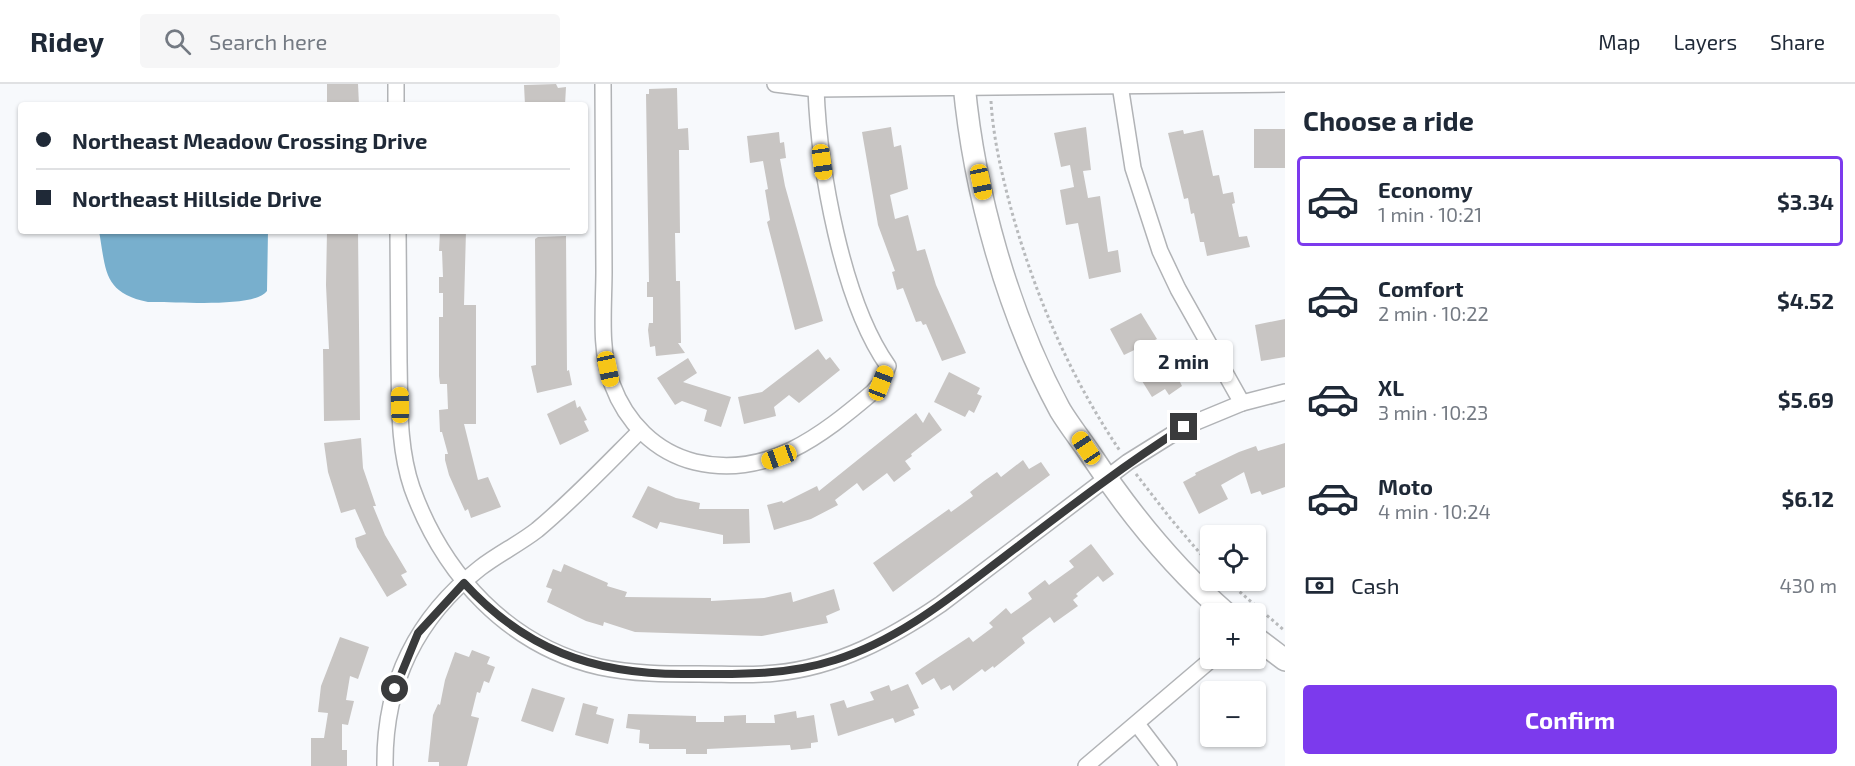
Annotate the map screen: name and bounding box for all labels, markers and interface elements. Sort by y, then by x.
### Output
search box [140,14,560,68]
text: Ridey [30,24,104,58]
icon: search [161,25,194,58]
text: Search here [209,28,327,54]
text: Map [1598,29,1640,54]
text: Layers [1673,29,1737,54]
text: Share [1770,29,1825,54]
text: Choose a ride [1303,104,1474,136]
text: Northeast Meadow Crossing Drive [72,127,427,153]
car [811,143,833,181]
car [968,163,994,201]
icon: car [1306,174,1360,228]
text: Economy [1378,176,1473,202]
text: Northeast Hillside Drive [72,185,322,211]
text: $3.34 [1777,188,1834,214]
text: 1 min · 10:21 [1378,202,1482,226]
icon: car [1306,273,1360,327]
text: Comfort [1378,275,1463,301]
text: $4.52 [1777,287,1834,313]
text: 2 min · 10:22 [1378,301,1489,325]
callout: 2 min [1134,340,1234,382]
text: 2 min [1158,349,1209,373]
car [595,350,621,388]
car [866,363,896,403]
icon: car [1306,372,1360,426]
text: XL [1378,374,1404,400]
text: $5.69 [1778,386,1834,412]
car [391,387,409,423]
text: 3 min · 10:23 [1378,400,1488,424]
route end [1170,413,1197,440]
car [1068,428,1104,468]
car [759,442,799,472]
icon: car [1306,471,1360,525]
text: Moto [1378,473,1433,499]
text: $6.12 [1782,485,1834,511]
text: 4 min · 10:24 [1378,499,1491,523]
map controls [1200,525,1266,747]
button: locate [1200,525,1266,591]
icon: cash [1303,569,1336,602]
text: Cash [1351,572,1400,598]
text: 430 m [1780,573,1837,597]
button: + [1200,603,1266,669]
route start [381,675,408,702]
button: − [1200,681,1266,747]
button: Confirm [1303,685,1837,754]

